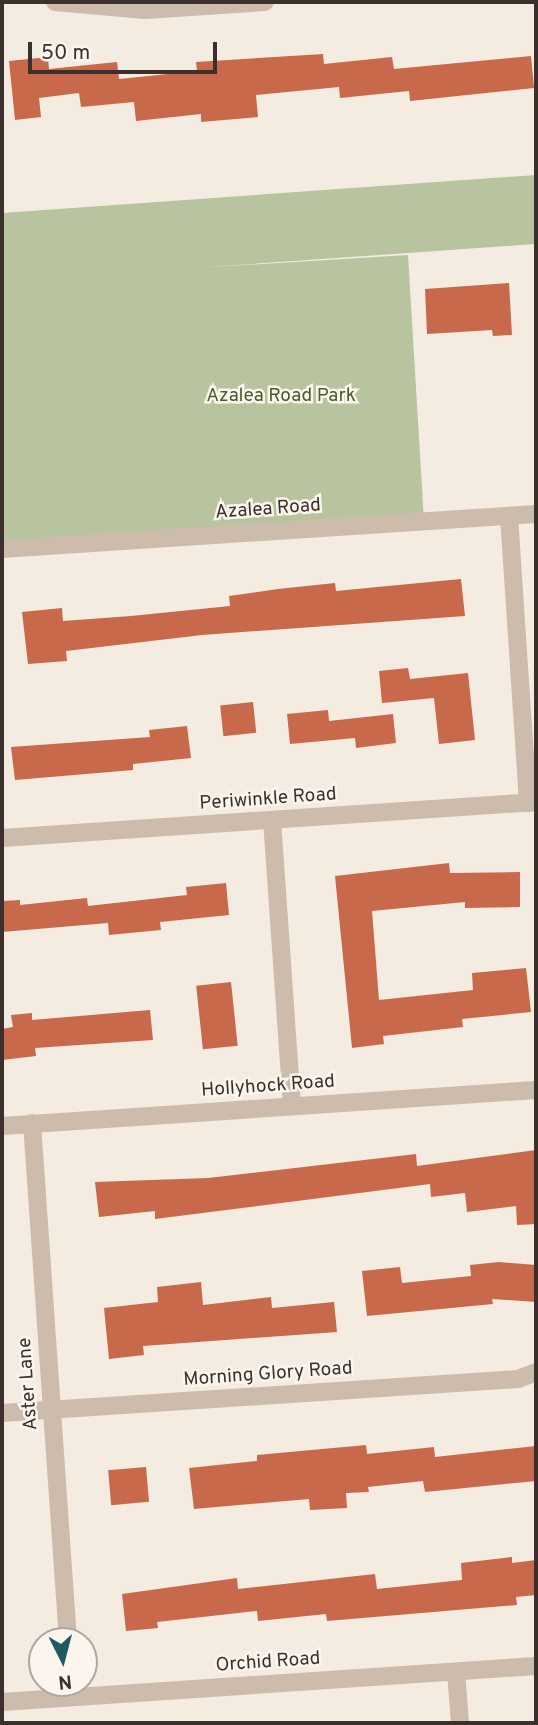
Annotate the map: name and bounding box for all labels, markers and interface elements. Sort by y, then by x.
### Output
scale bar [32,28,220,72]
text: 50 m [41,40,90,67]
park label: Azalea Road Park [206,386,356,408]
street label: Azalea Road [214,495,322,525]
street label: Periwinkle Road [199,784,337,816]
street label: Hollyhock Road [200,1071,336,1103]
street label: Aster Lane [14,1337,44,1431]
street label: Morning Glory Road [183,1358,353,1392]
north arrow [28,1627,98,1697]
street label: Orchid Road [215,1648,321,1678]
text: N [57,1668,73,1694]

